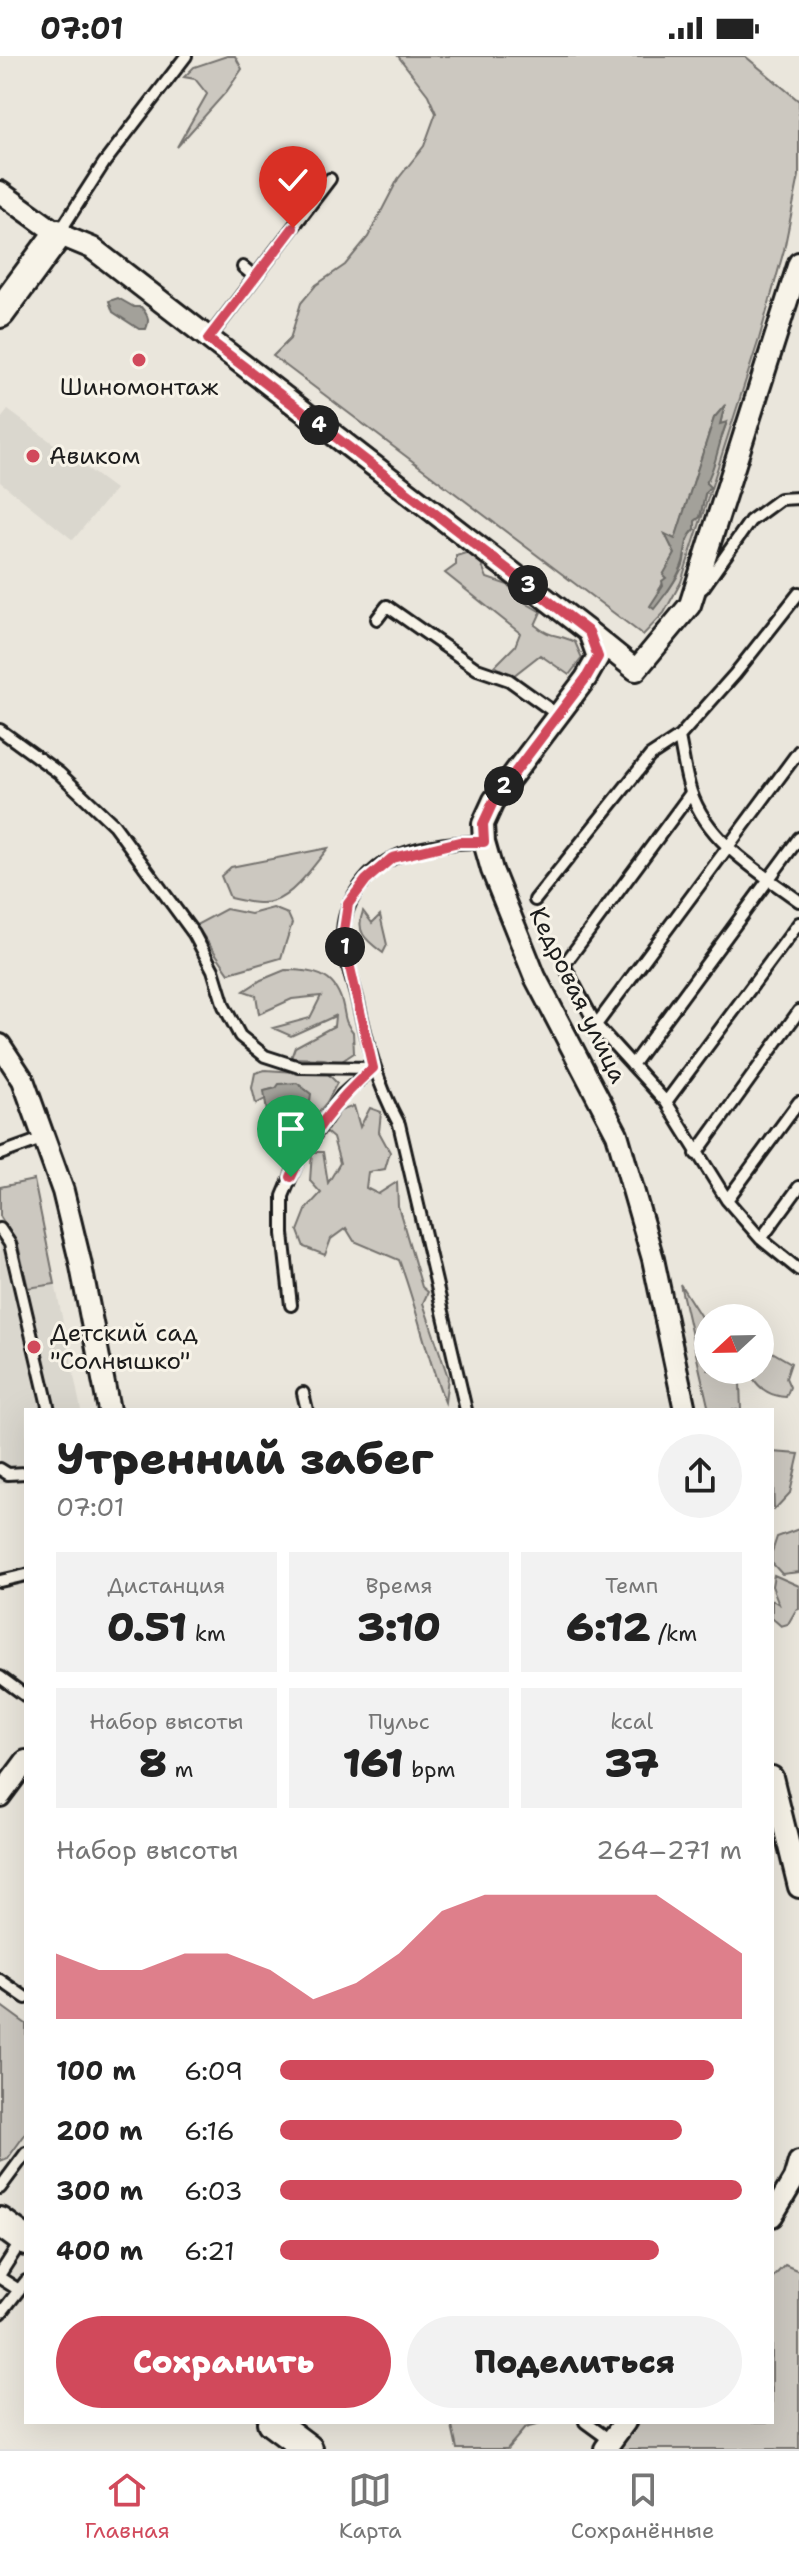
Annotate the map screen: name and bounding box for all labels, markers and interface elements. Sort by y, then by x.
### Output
text: 07:01 [40,8,124,49]
pin [259,146,327,228]
icon: check [271,158,315,202]
marker: Шиномонтаж [130,351,148,369]
place label: Шиномонтаж [60,371,218,403]
pin: 4 [299,405,339,445]
text: 4 [311,410,327,439]
place label: Авиком [49,440,140,472]
marker: Авиком [24,447,42,465]
pin: 3 [508,565,548,605]
text: 3 [520,570,536,599]
pin: 2 [484,766,524,806]
text: 2 [496,771,512,800]
street label: Кедровая улица [522,902,634,1088]
pin: 1 [325,927,365,967]
text: 1 [340,932,350,961]
pin [257,1095,325,1177]
icon: arrive [269,1107,313,1151]
north arrow [694,1304,774,1384]
map controls [694,1304,774,1384]
place label: Детский сад "Солнышко" [50,1317,198,1377]
marker: Детский сад "Солнышко" [25,1338,43,1356]
text: Утренний забег [56,1429,434,1488]
button: share [658,1434,742,1518]
text: 07:01 [56,1489,125,1524]
text: Дистанция [107,1571,225,1600]
text: Время [365,1571,433,1600]
text: Темп [605,1571,658,1600]
text: 0.51 [107,1600,187,1654]
text: 3:10 [357,1600,441,1654]
text: 6:12 [566,1600,650,1654]
text: km [187,1619,226,1648]
text: /km [650,1619,697,1648]
text: Набор высоты [89,1707,244,1736]
text: Пульс [368,1707,430,1736]
text: kcal [610,1707,653,1736]
text: 8 [139,1736,167,1790]
text: 161 [343,1736,404,1790]
text: 37 [604,1736,659,1790]
text: m [167,1755,194,1784]
text: bpm [404,1755,455,1784]
text: Набор высоты [56,1832,238,1867]
text: 264–271 m [596,1832,742,1867]
text: 100 m [56,2053,136,2088]
text: 6:09 [184,2053,243,2088]
text: 200 m [56,2113,143,2148]
text: 6:16 [184,2113,235,2148]
text: 300 m [56,2173,143,2208]
text: 6:03 [184,2173,243,2208]
text: 400 m [56,2233,143,2268]
text: 6:21 [184,2233,235,2268]
button: Сохранить [56,2316,391,2408]
button: Поделиться [407,2316,742,2408]
tab: Главная [85,2468,170,2545]
tab: Карта [339,2468,402,2545]
tab: Сохранённые [571,2468,715,2545]

